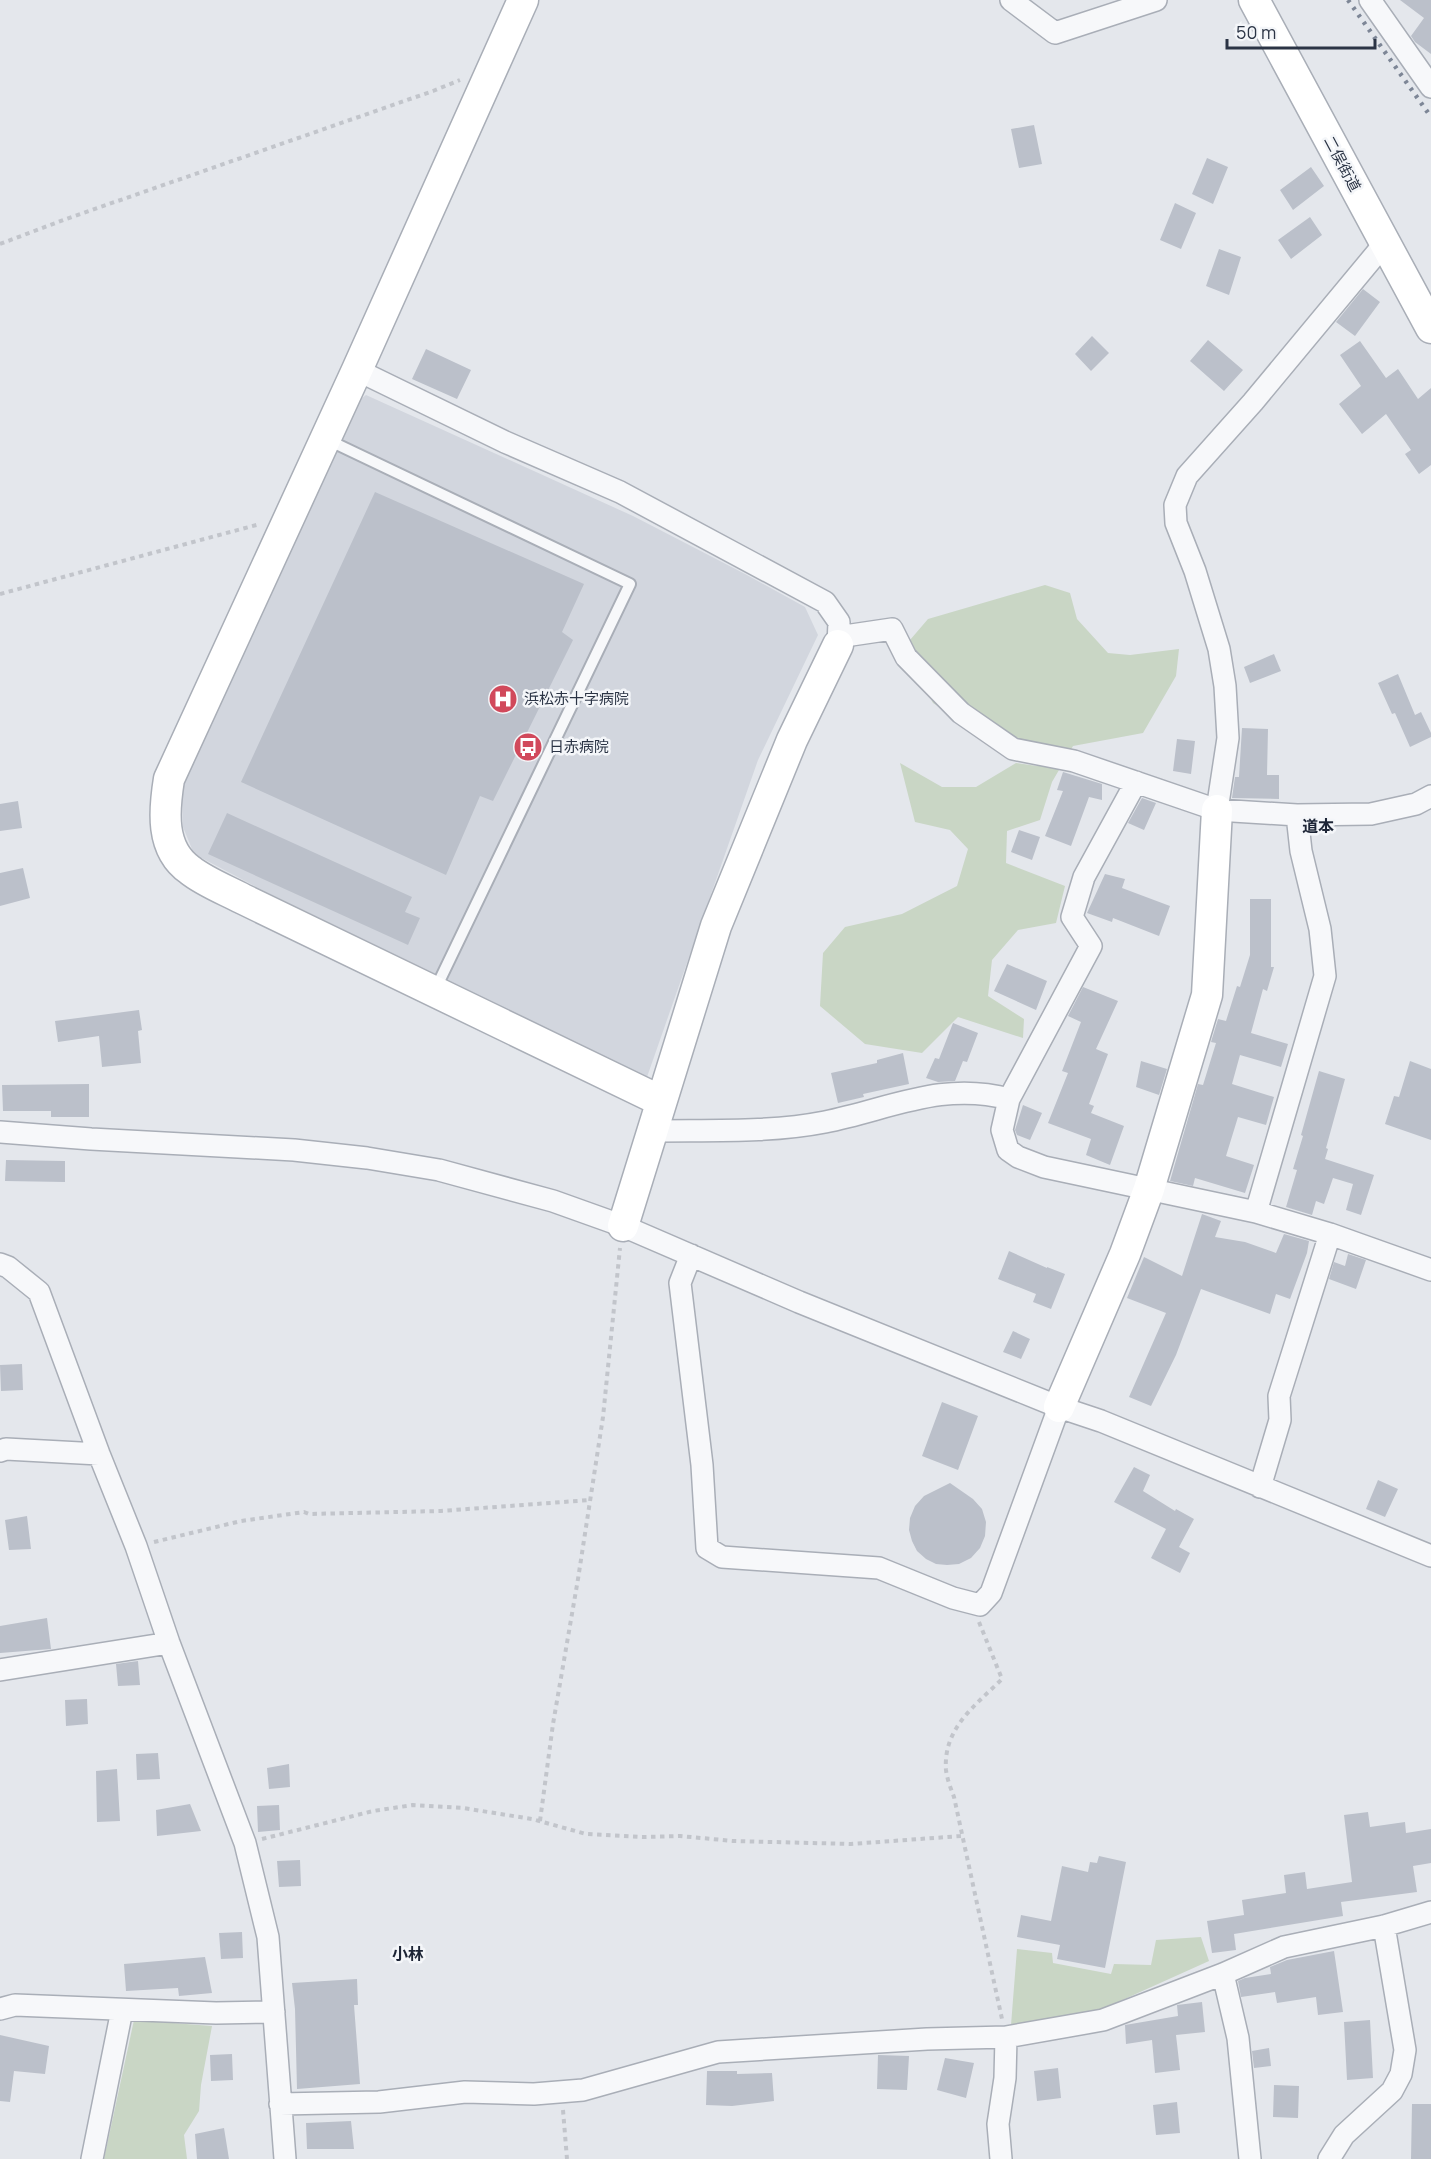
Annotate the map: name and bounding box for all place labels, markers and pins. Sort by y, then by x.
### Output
hospital icon: 浜松赤十字病院 [487,683,519,715]
place label: 浜松赤十字病院 [524,688,629,709]
bus stop icon: 日赤病院 [512,731,544,763]
place label: 日赤病院 [549,736,609,757]

